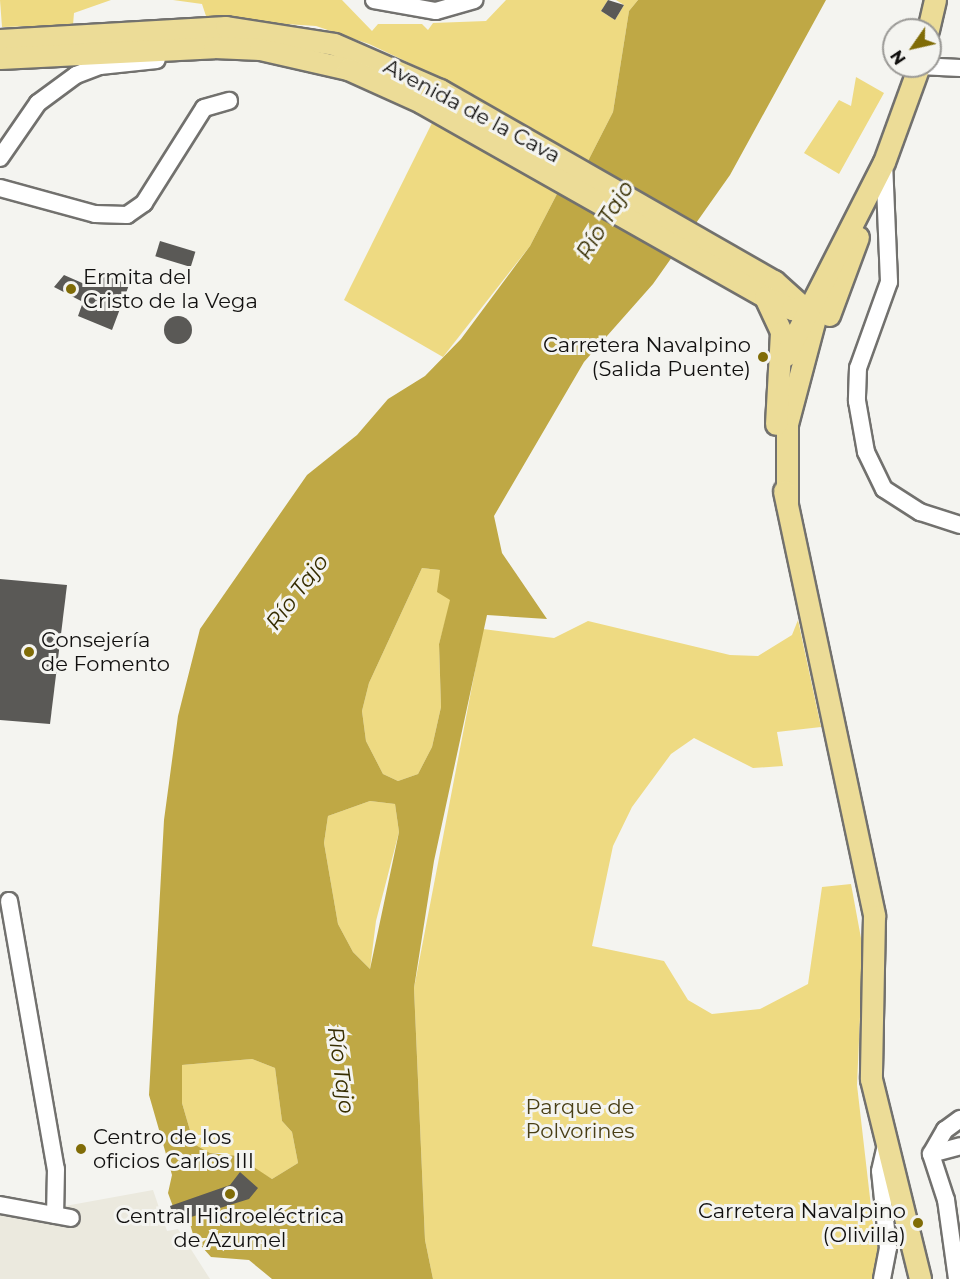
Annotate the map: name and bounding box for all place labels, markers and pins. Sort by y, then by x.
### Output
place label: Ermita del Cristo de la Vega [83,264,258,314]
marker: Ermita del Cristo de la Vega [64,282,78,296]
place label: Carretera Navalpino (Salida Puente) [543,332,751,382]
marker: Carretera Navalpino (Salida Puente) [756,350,770,364]
place label: Consejería de Fomento [41,627,170,677]
marker: Consejería de Fomento [22,645,36,659]
place label: Centro de los oficios Carlos III [93,1124,254,1174]
marker: Centro de los oficios Carlos III [74,1142,88,1156]
marker: Central Hidroeléctrica de Azumel [223,1187,237,1201]
place label: Carretera Navalpino (Olivilla) [698,1198,906,1248]
place label: Central Hidroeléctrica de Azumel [116,1203,344,1253]
marker: Carretera Navalpino (Olivilla) [911,1216,925,1230]

